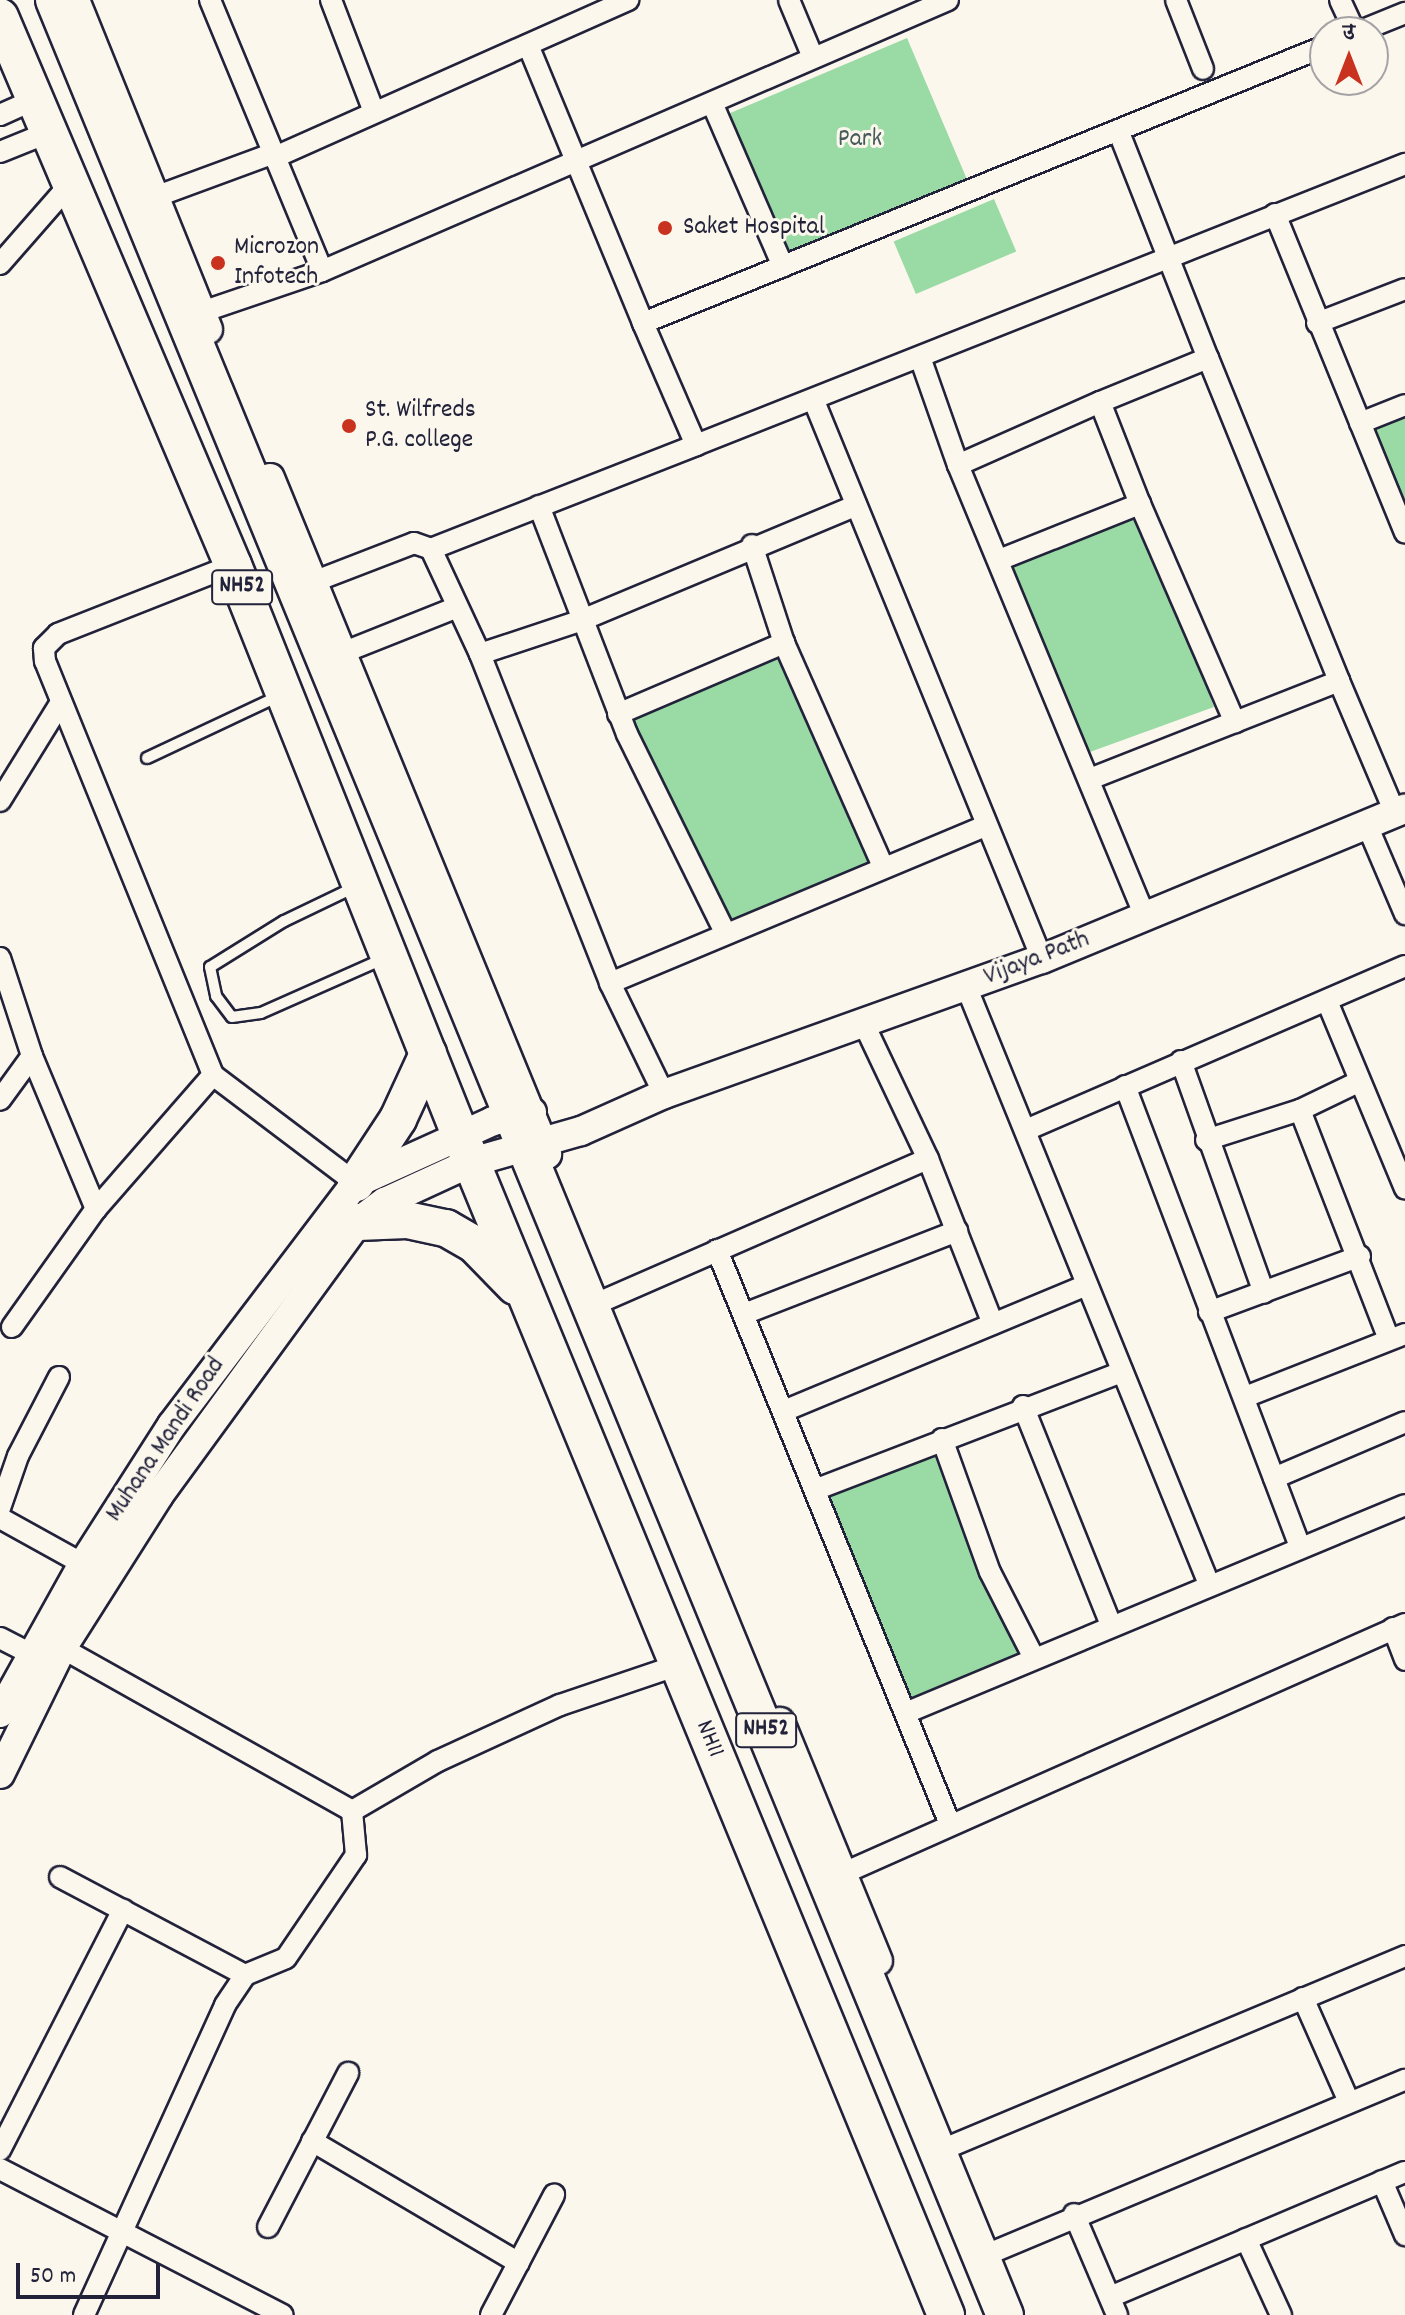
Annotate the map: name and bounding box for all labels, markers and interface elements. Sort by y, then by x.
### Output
north arrow [1309,16,1389,96]
text: उ [1343,18,1355,49]
park label: Park [838,124,882,156]
place label: Saket Hospital [683,212,825,244]
marker: Saket Hospital [654,217,676,239]
place label: Microzon Infotech [234,232,319,294]
marker: Microzon Infotech [209,254,227,272]
place label: St. Wilfreds P.G. college [365,395,476,456]
marker: St. Wilfreds P.G. college [340,417,358,435]
road number: NH52 [210,567,274,607]
street label: Vijaya Path [980,925,1094,993]
street label: Muhana Mandi Road [99,1352,233,1528]
road number: NH52 [734,1710,798,1750]
street label: NH11 [688,1716,730,1762]
scale bar [20,2247,164,2297]
text: 50 m [30,2260,76,2294]

